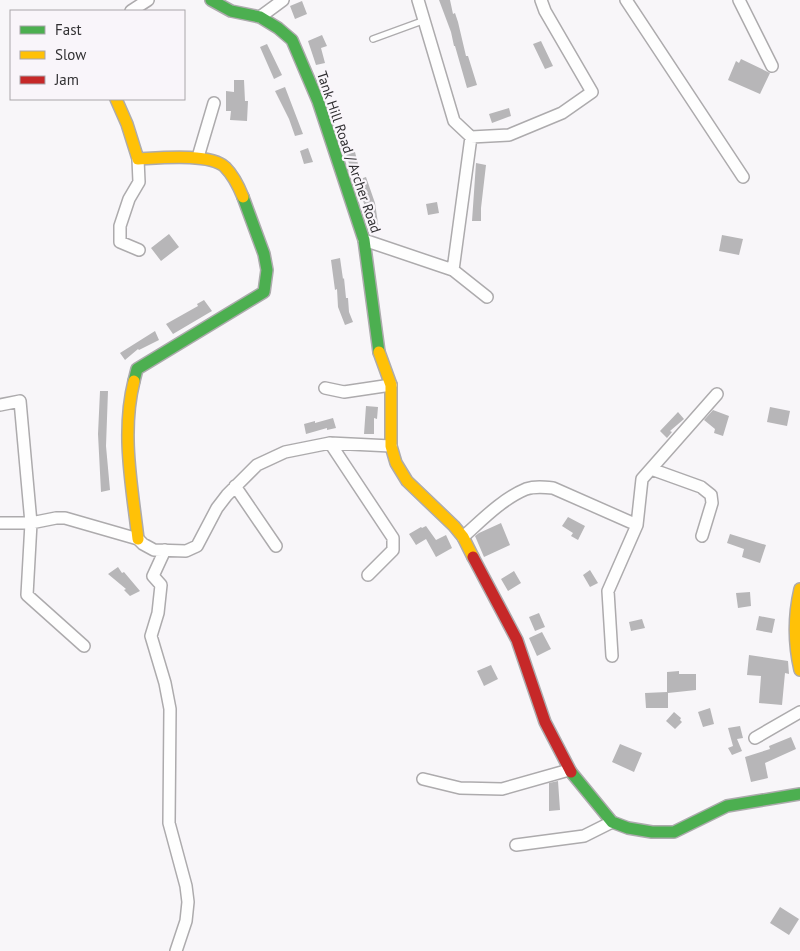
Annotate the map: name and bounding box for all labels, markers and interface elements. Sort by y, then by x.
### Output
legend [10,10,185,100]
text: Fast [55,20,82,39]
text: Slow [55,45,86,64]
street label: Tank Hill Road / Archer Road [313,69,385,235]
text: Jam [54,70,79,89]

